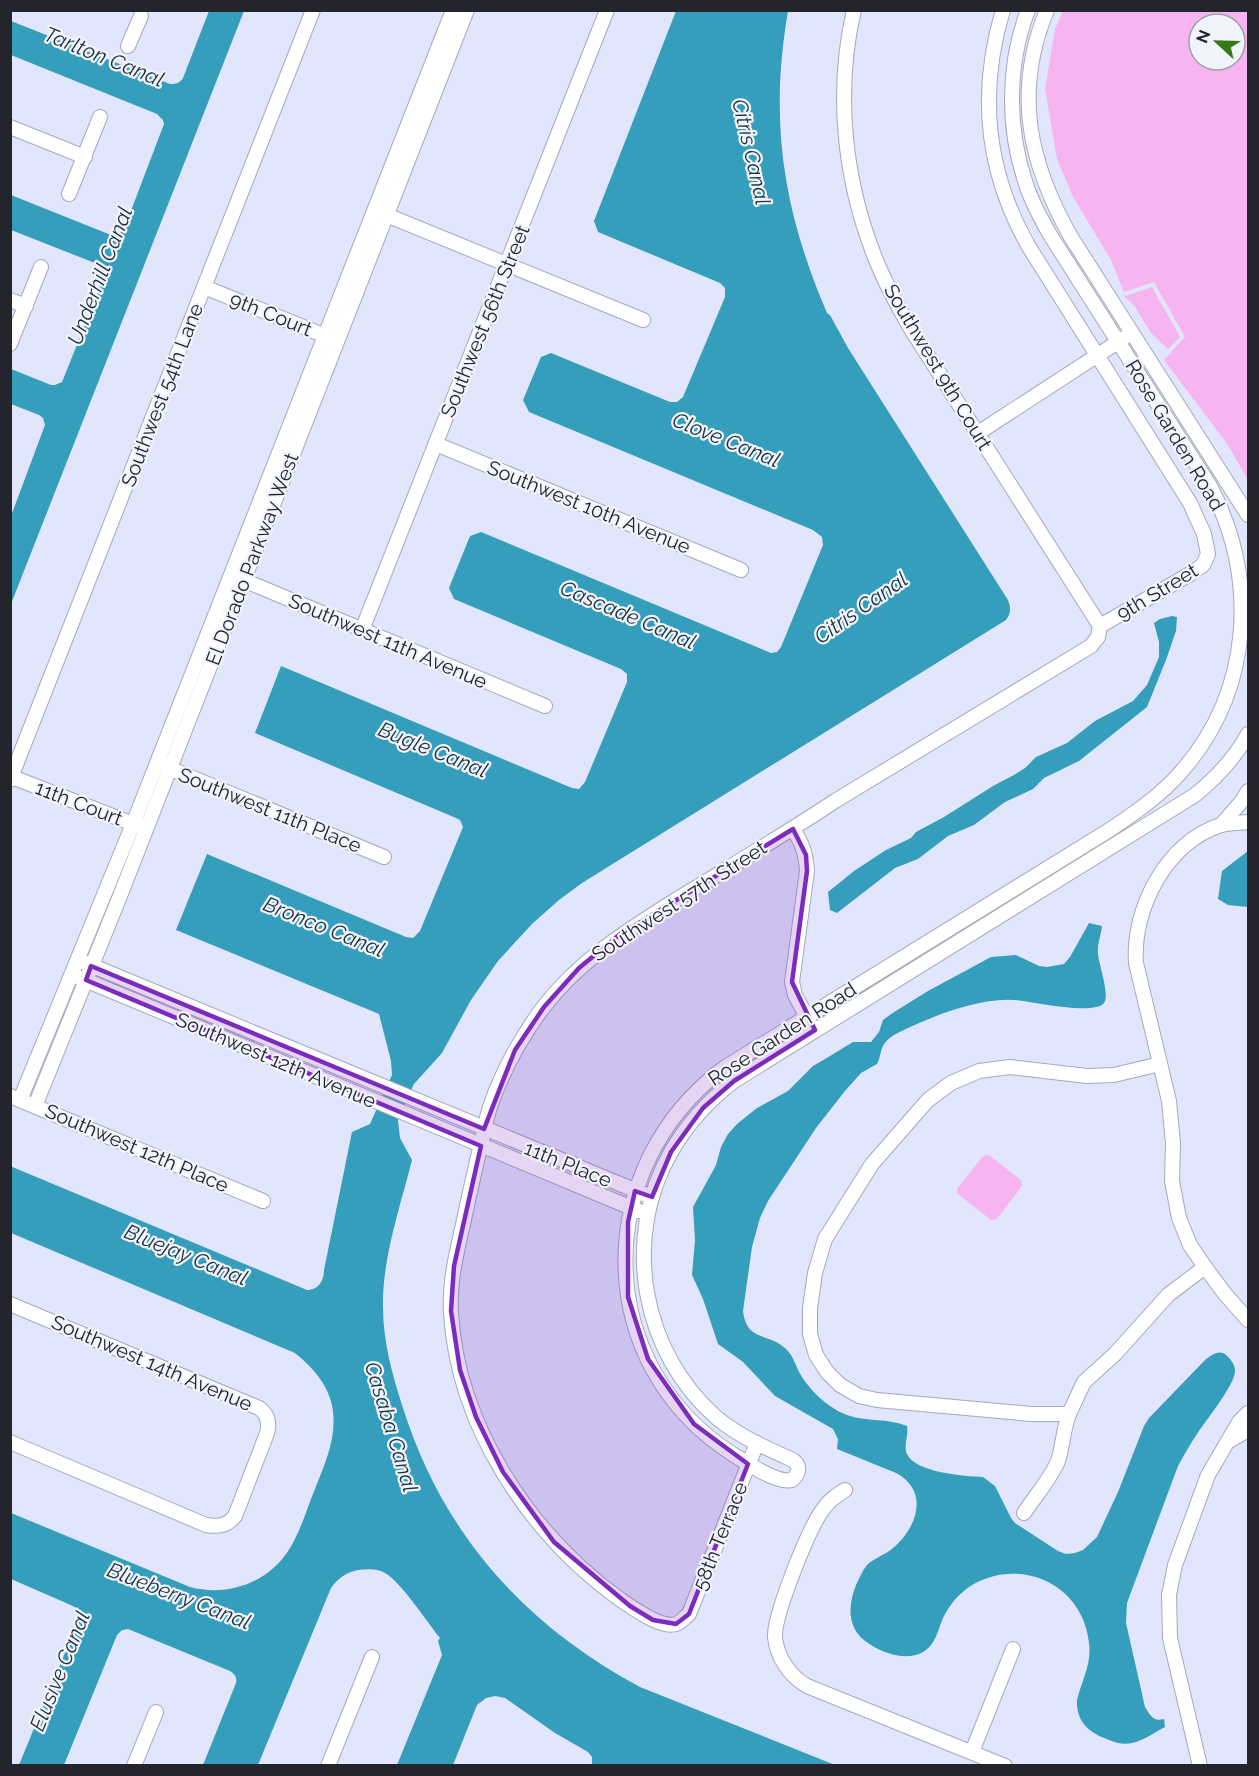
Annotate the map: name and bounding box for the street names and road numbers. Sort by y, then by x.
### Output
street label: Southwest 56th Street [435,221,535,421]
street label: Southwest 9th Court [879,280,997,455]
street label: 9th Court [226,287,316,341]
street label: Southwest 54th Lane [116,300,208,490]
street label: Rose Garden Road [1120,355,1230,515]
street label: El Dorado Parkway West [200,449,304,669]
street label: Southwest 10th Avenue [484,455,694,559]
street label: 9th Street [1112,558,1202,626]
street label: Southwest 11th Avenue [285,588,491,694]
street label: Southwest 11th Place [175,762,365,858]
street label: 11th Court [32,775,126,831]
street label: Southwest 57th Street [587,835,771,967]
street label: Rose Garden Road [703,977,861,1091]
street label: Southwest 12th Avenue [172,1007,380,1113]
street label: Southwest 12th Place [42,1098,233,1198]
street label: 11th Place [521,1136,615,1192]
street label: Southwest 14th Avenue [48,1310,256,1416]
street label: 58th Terrace [687,1478,753,1594]

